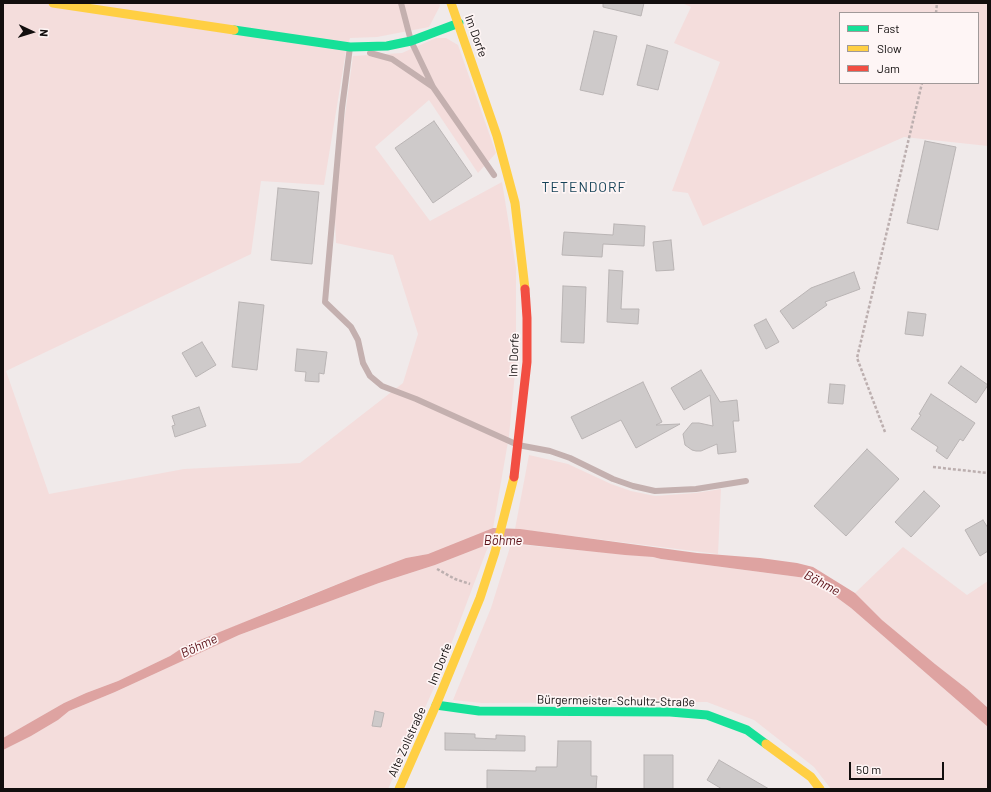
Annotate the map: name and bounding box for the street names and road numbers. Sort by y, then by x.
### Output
street label: Im Dorfe [462,13,490,59]
street label: Im Dorfe [506,333,522,377]
street label: Im Dorfe [425,641,455,687]
street label: Bürgermeister-Schultz-Straße [537,692,695,710]
street label: Alte Zollstraße [385,705,429,779]

